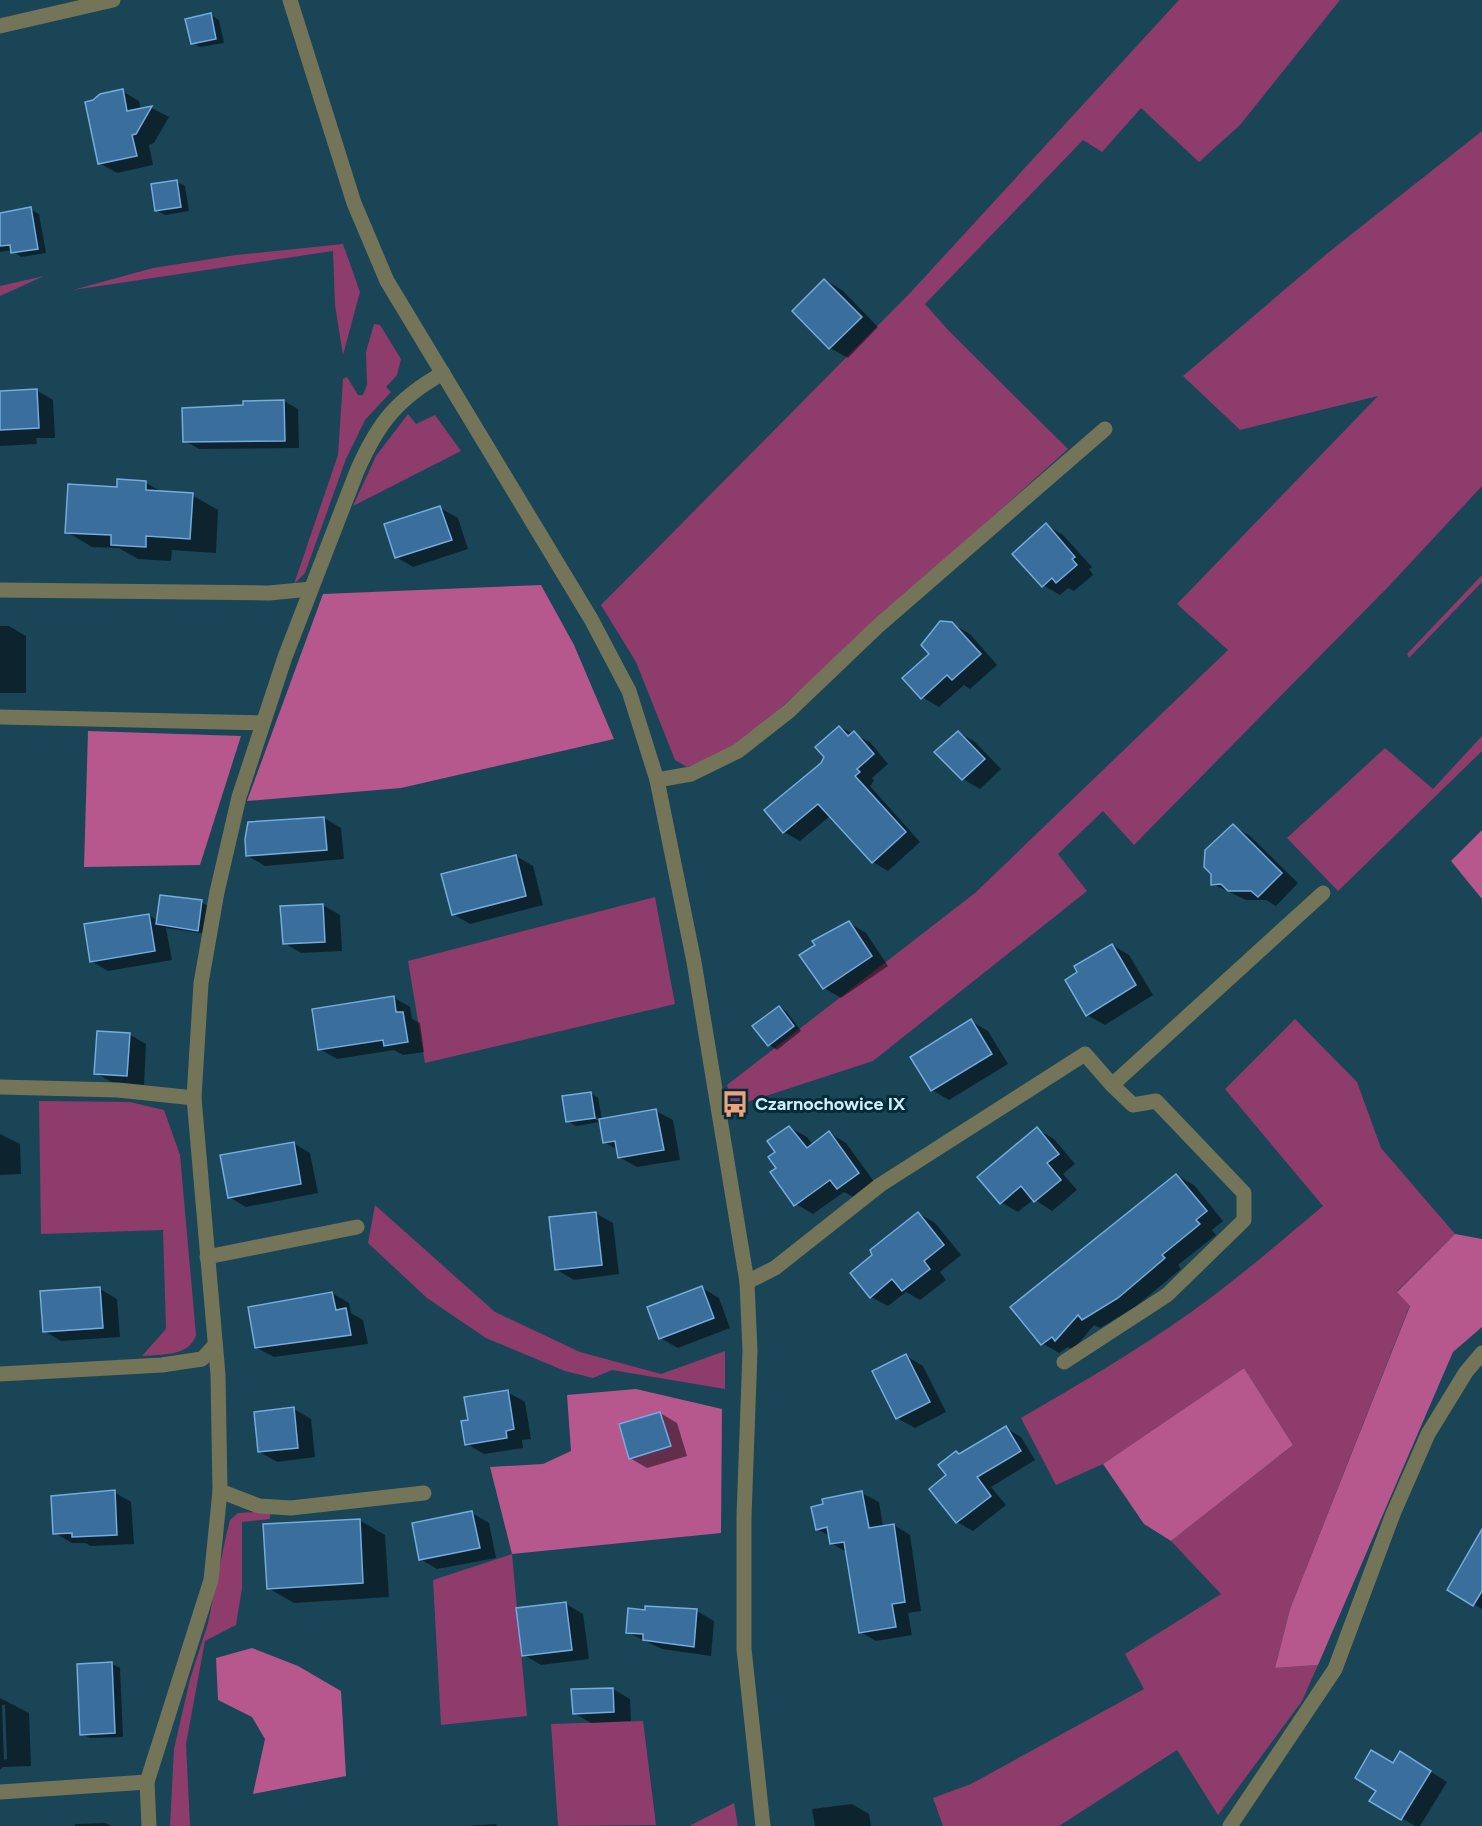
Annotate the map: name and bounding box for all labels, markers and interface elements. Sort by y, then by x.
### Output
bus stop icon: Czarnochowice IX [720,1089,750,1119]
place label: Czarnochowice IX [755,1093,906,1115]

